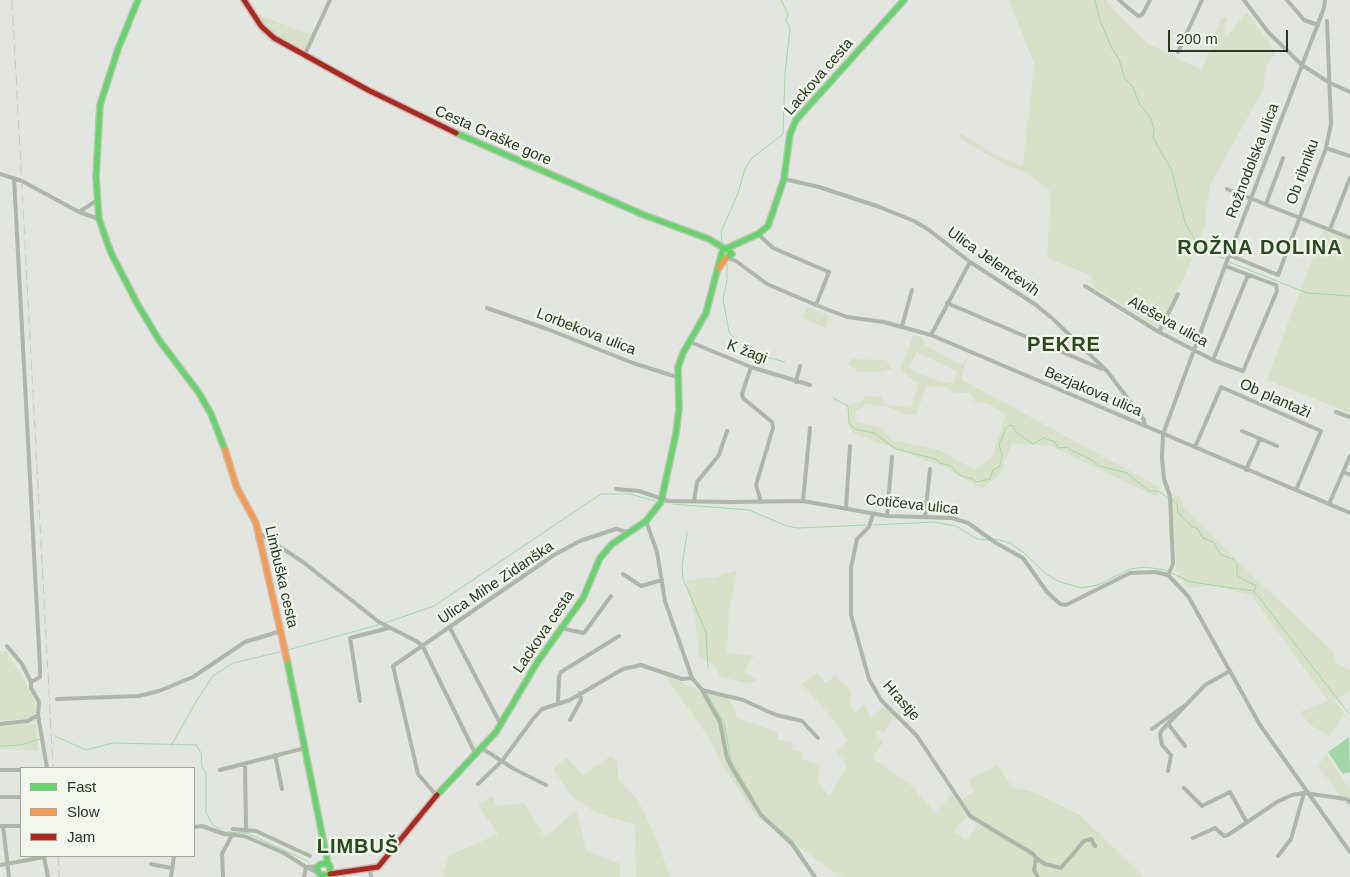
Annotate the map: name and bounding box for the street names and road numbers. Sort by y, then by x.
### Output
street label: Lackova cesta [781,35,857,119]
street label: Rožnodolska ulica [1223,101,1283,221]
street label: Cesta Graške gore [432,102,554,170]
street label: Ob ribniku [1283,137,1323,207]
street label: Ulica Jelenčevih [943,224,1043,300]
street label: Aleševa ulica [1125,293,1211,351]
street label: Lorbekova ulica [534,305,638,359]
street label: K žagi [724,336,770,368]
street label: Bezjakova ulica [1042,363,1144,421]
street label: Ob plantaži [1237,375,1313,423]
street label: Cotičeva ulica [865,491,959,519]
street label: Limbuška cesta [261,524,301,630]
street label: Ulica Mihe Zidanška [435,538,557,628]
street label: Lackova cesta [510,587,578,677]
street label: Hrastje [879,677,923,725]

